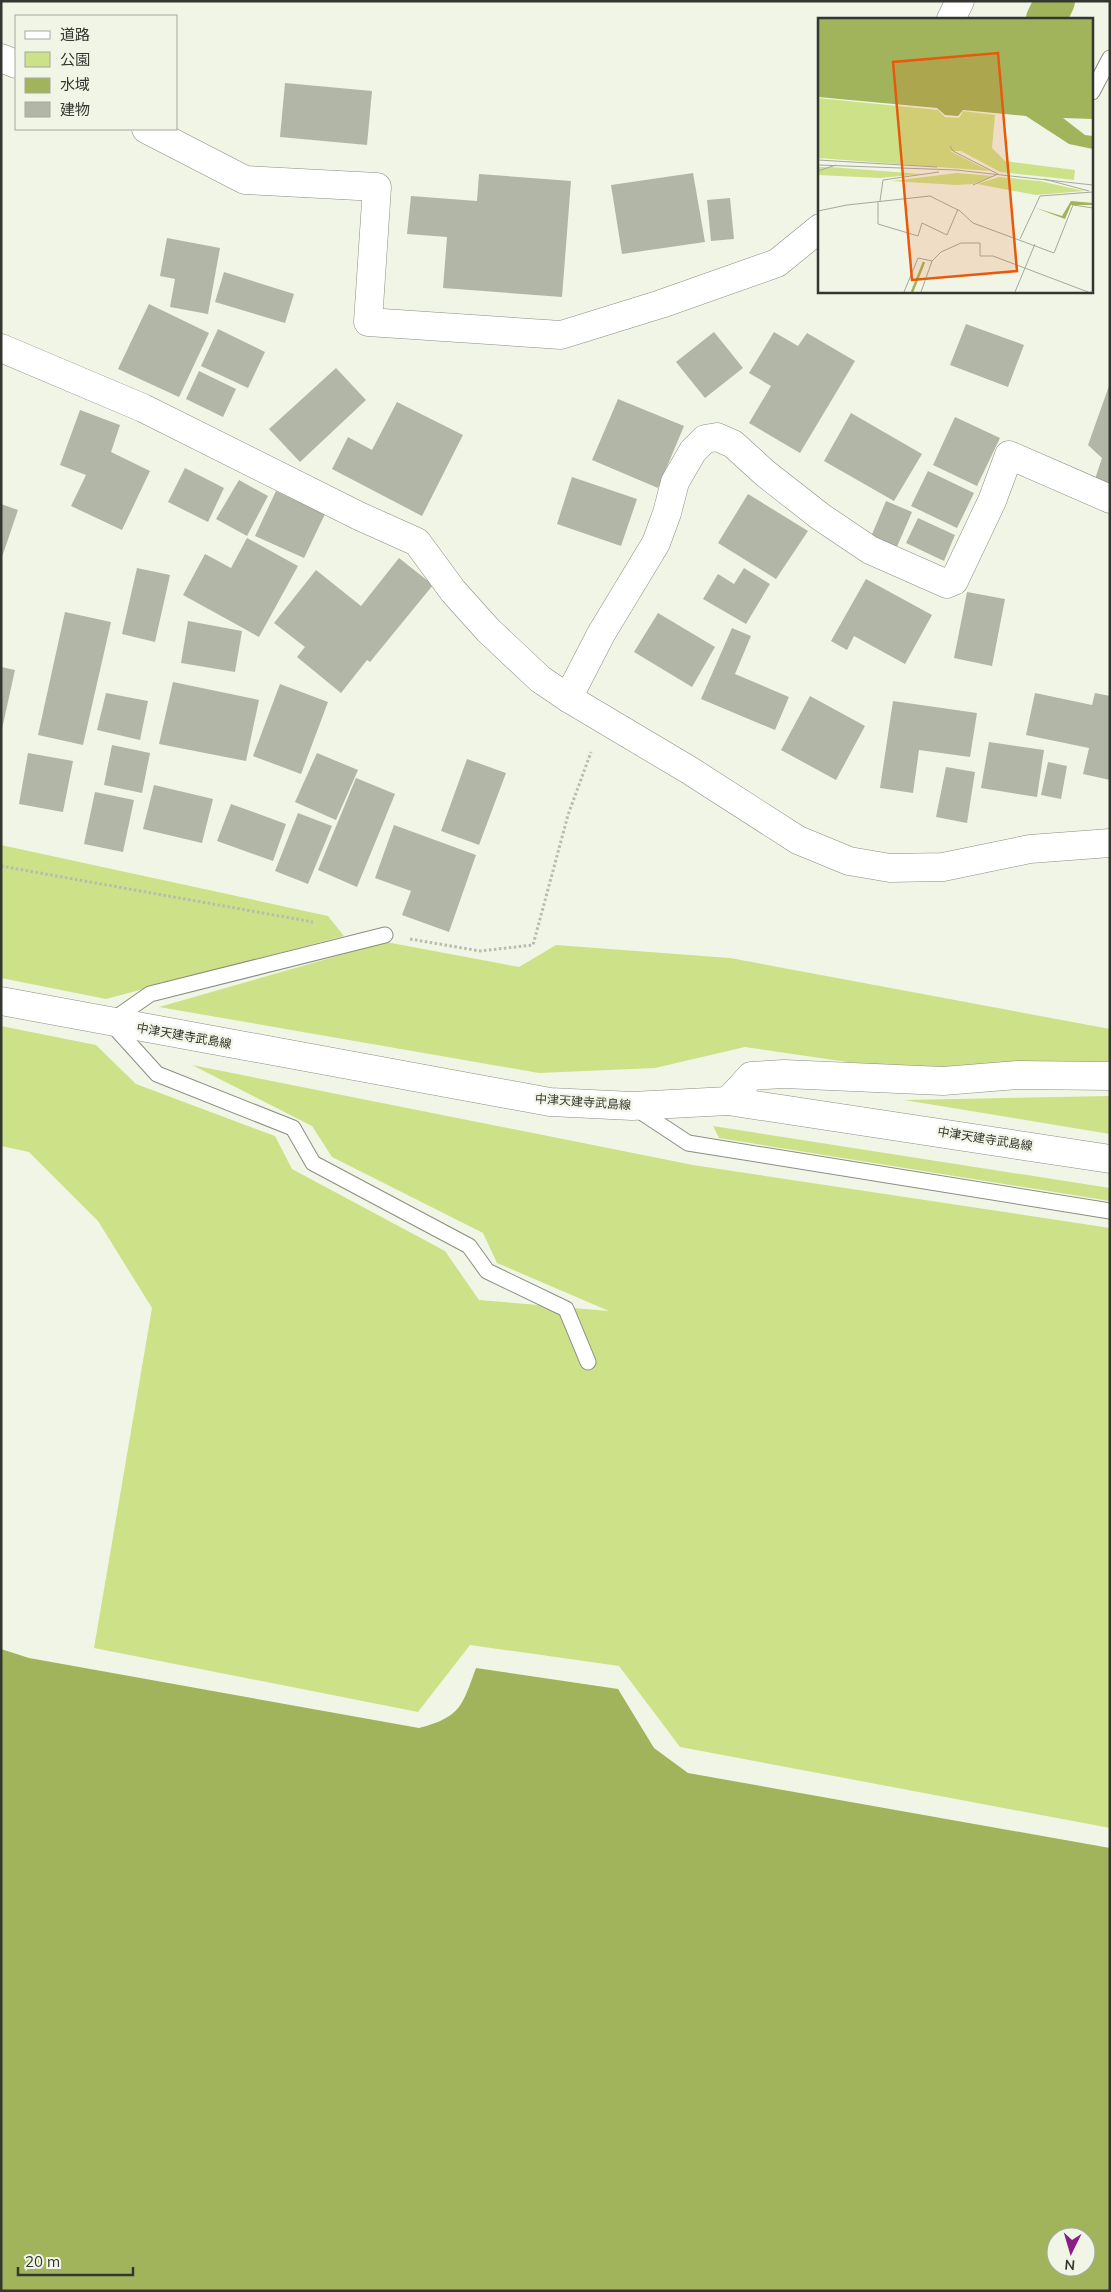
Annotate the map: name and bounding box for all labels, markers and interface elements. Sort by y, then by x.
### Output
legend [15,15,178,130]
inset map [818,18,1094,292]
text: 道路 [60,25,90,44]
text: 公園 [60,50,90,69]
text: 水域 [60,75,90,94]
text: 建物 [60,100,90,119]
street label: 中津天建寺武島線 [136,1020,233,1051]
street label: 中津天建寺武島線 [535,1091,631,1112]
street label: 中津天建寺武島線 [936,1124,1034,1153]
north arrow [1046,2227,1096,2277]
scale bar [18,2244,132,2276]
text: 20 m [25,2252,60,2271]
text: N [1064,2256,1076,2274]

